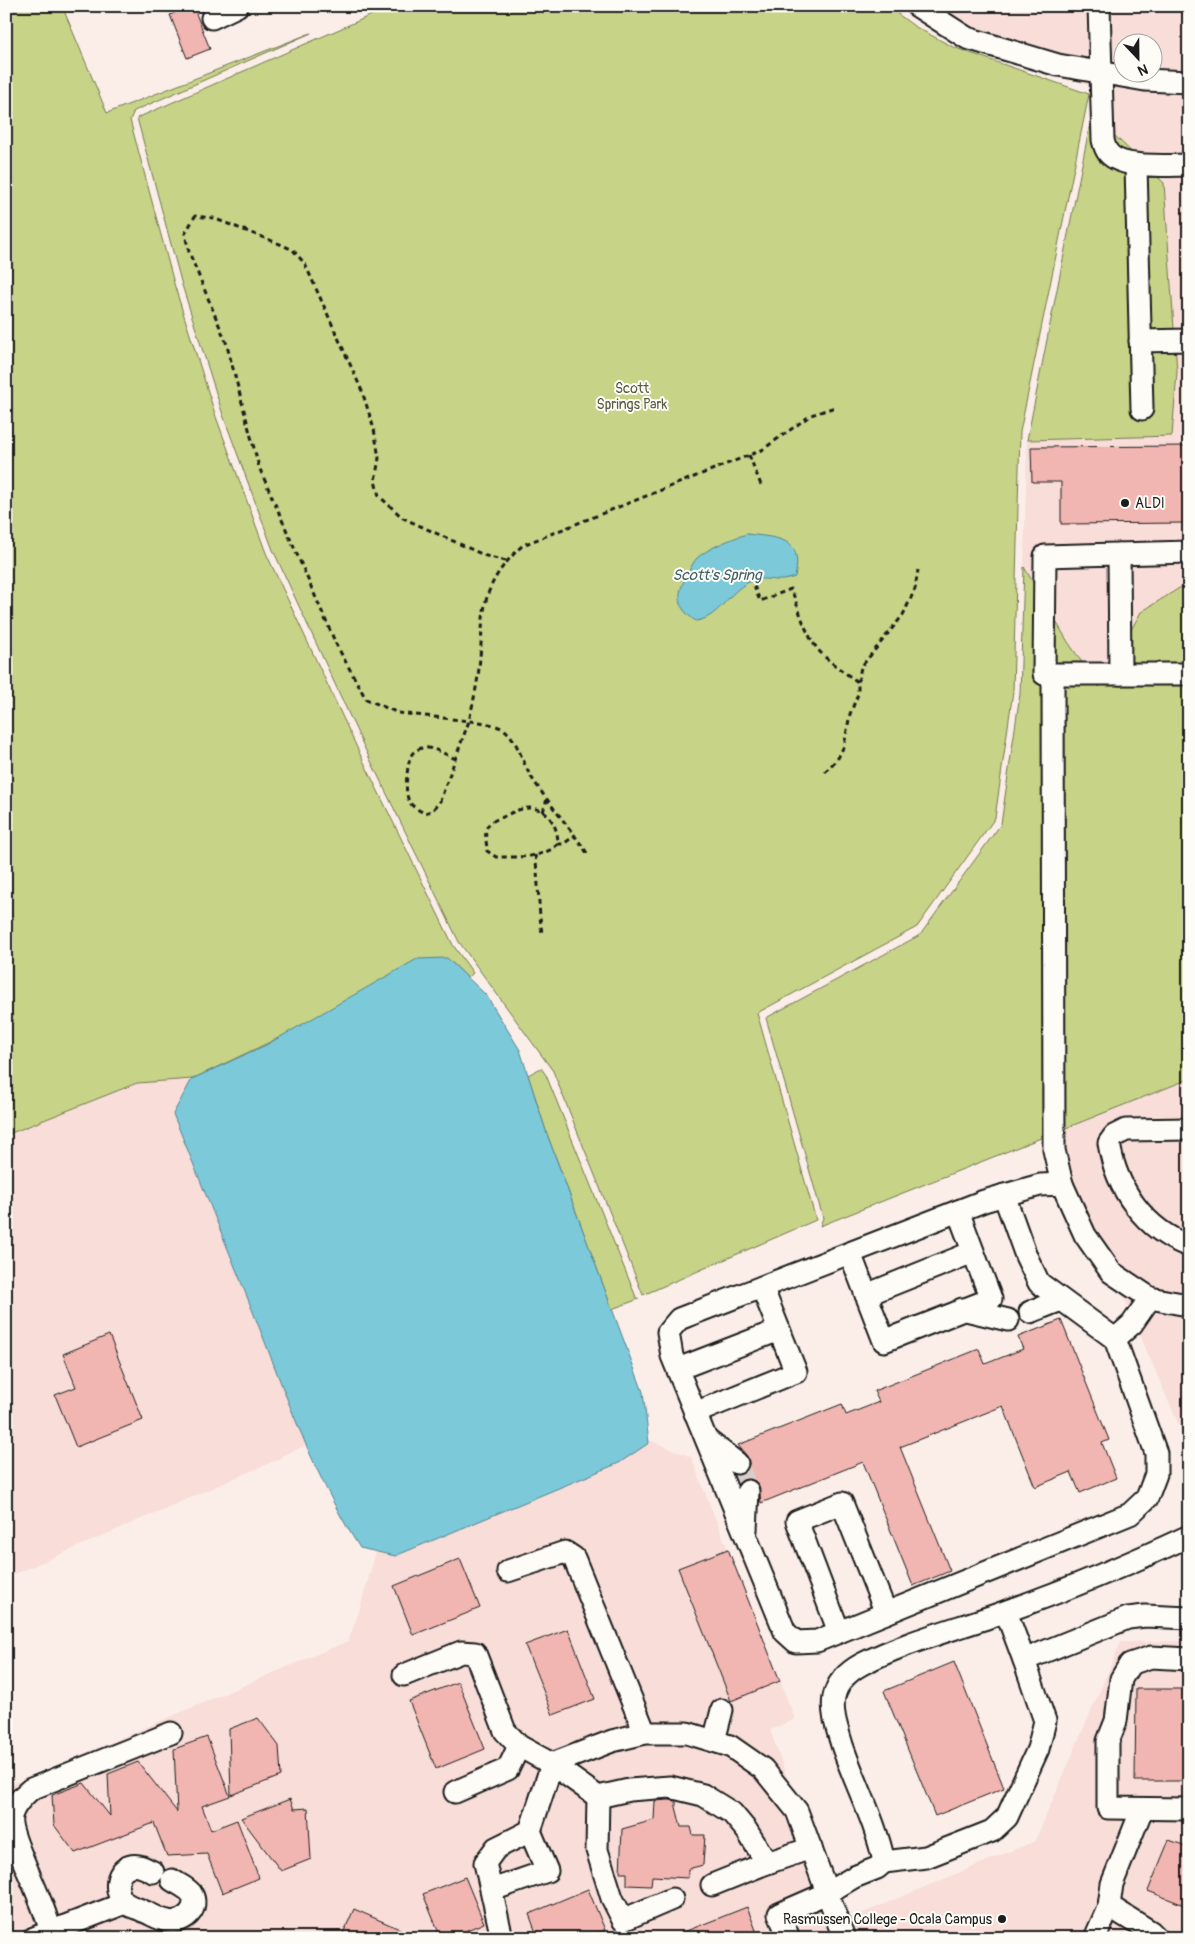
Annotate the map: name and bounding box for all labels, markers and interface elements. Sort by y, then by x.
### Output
north arrow [1112,32,1162,82]
text: N [1135,60,1150,79]
park label: Scott Springs Park [597,380,668,413]
place label: ALDI [1135,495,1165,512]
marker: ALDI [1119,497,1131,509]
water label: Scott's Spring [672,566,763,585]
place label: Rasmussen College - Ocala Campus [783,1911,993,1928]
marker: Rasmussen College - Ocala Campus [996,1913,1008,1925]

